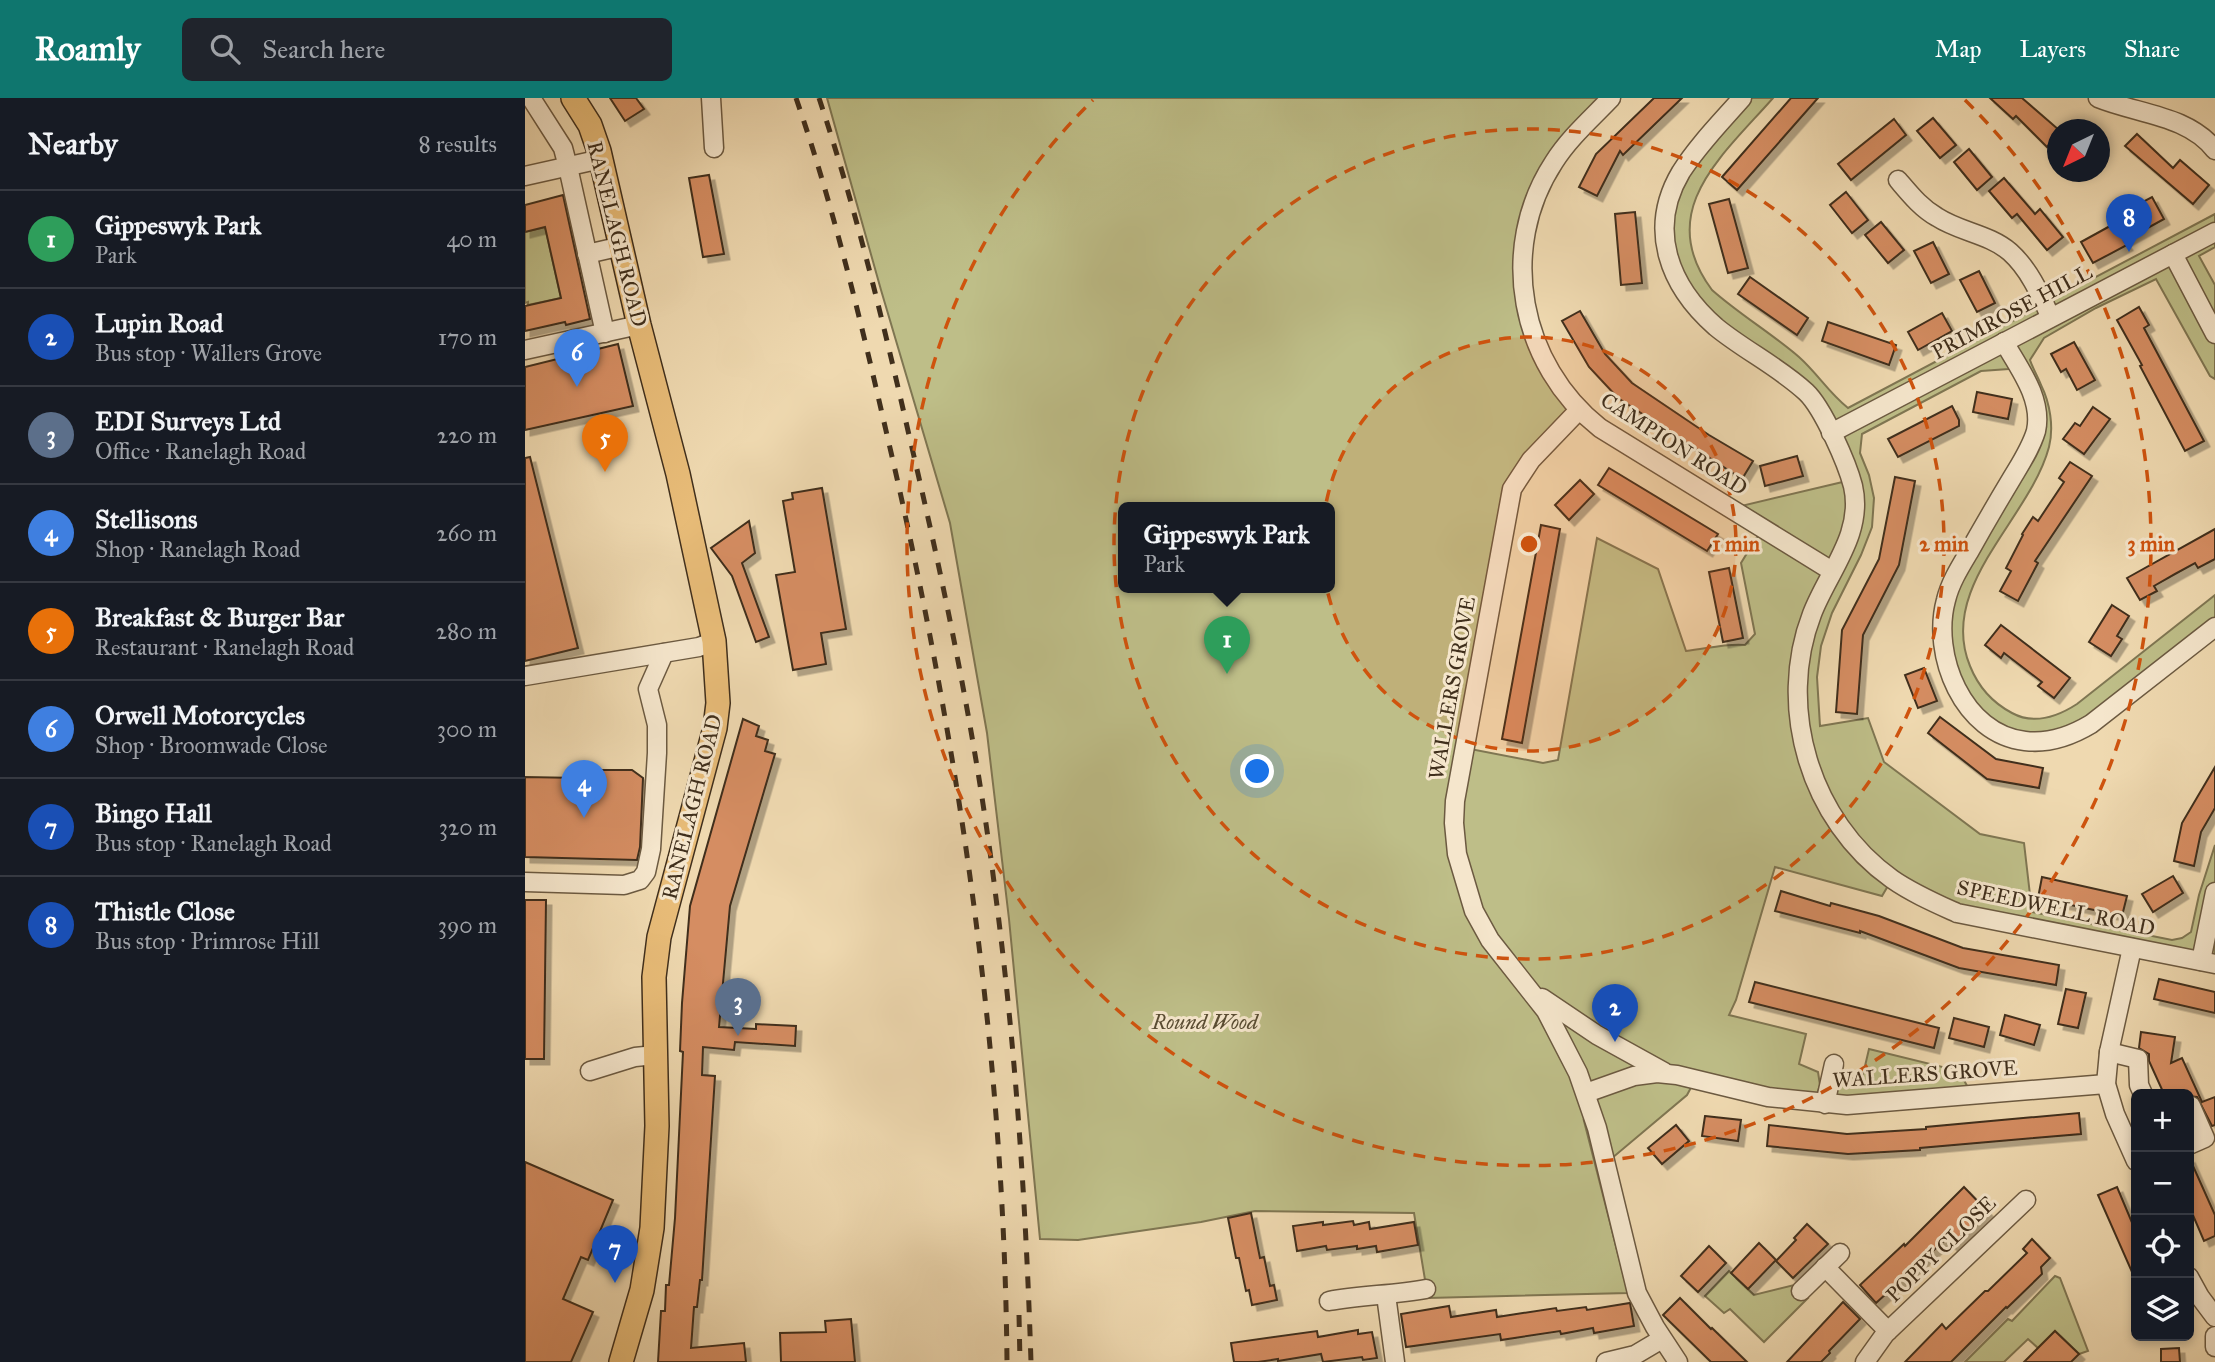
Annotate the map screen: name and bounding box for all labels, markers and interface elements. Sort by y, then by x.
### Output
search box [182,18,672,81]
text: Roamly [35,29,140,69]
icon: search [206,30,244,68]
text: Search here [262,33,385,65]
text: Map [1935,34,1982,64]
text: Layers [2020,34,2086,64]
text: Share [2124,34,2180,64]
north arrow [2047,119,2110,182]
text: Nearby [28,126,118,162]
text: 8 results [418,130,497,158]
street label: RANELAGH ROAD [581,139,653,329]
pin: 8 [2106,194,2152,252]
text: Gippeswyk Park [95,209,261,241]
text: 1 [46,225,56,253]
text: 40 m [447,225,497,253]
text: Park [95,241,137,269]
street label: PRIMROSE HILL [1927,259,2097,365]
text: Lupin Road [95,307,223,339]
text: 2 [45,323,57,351]
text: 170 m [438,323,497,351]
pin: 6 [554,329,600,387]
text: Bus stop · Wallers Grove [95,339,322,367]
street label: CAMPION ROAD [1596,387,1752,501]
text: EDI Surveys Ltd [95,405,281,437]
pin: 5 [582,414,628,472]
text: 3 [46,421,56,449]
text: 220 m [437,421,497,449]
text: Office · Ranelagh Road [95,437,306,465]
popup [1118,502,1335,593]
text: Stellisons [95,503,198,535]
text: Gippeswyk Park [1143,518,1310,550]
text: 4 [45,519,57,547]
text: 260 m [436,519,497,547]
text: 1 min [1712,531,1760,557]
text: 2 min [1919,531,1969,557]
text: 3 min [2127,531,2175,557]
centre of rings [1517,532,1541,556]
text: Shop · Ranelagh Road [95,535,300,563]
text: Park [1143,550,1185,578]
street label: WALLERS GROVE [1423,594,1481,782]
text: Breakfast & Burger Bar [95,601,344,633]
pin: 1 [1204,616,1250,674]
text: 5 [46,617,56,645]
text: 280 m [436,617,497,645]
text: Restaurant · Ranelagh Road [95,633,354,661]
text: Orwell Motorcycles [95,699,305,731]
street label: RANELAGH ROAD [656,712,728,902]
text: 6 [45,715,57,743]
text: 300 m [437,715,497,743]
text: Shop · Broomwade Close [95,731,328,759]
your location [1240,754,1274,788]
pin: 4 [561,760,607,818]
text: Bingo Hall [95,797,212,829]
text: 7 [45,813,57,841]
text: 320 m [439,813,497,841]
text: Bus stop · Ranelagh Road [95,829,332,857]
street label: SPEEDWELL ROAD [1955,874,2157,942]
text: Thistle Close [95,895,235,927]
text: 8 [45,911,57,939]
text: 390 m [438,911,497,939]
text: Bus stop · Primrose Hill [95,927,320,955]
pin: 3 [715,978,761,1036]
pin: 2 [1592,984,1638,1042]
park label: Round Wood [1151,1009,1260,1035]
street label: WALLERS GROVE [1832,1055,2018,1093]
map controls [2131,1089,2194,1341]
button: + [2131,1089,2194,1152]
button: − [2131,1152,2194,1215]
street label: POPPY CLOSE [1881,1190,2001,1308]
button: locate [2131,1215,2194,1278]
pin: 7 [592,1225,638,1283]
button: layers [2131,1278,2194,1341]

